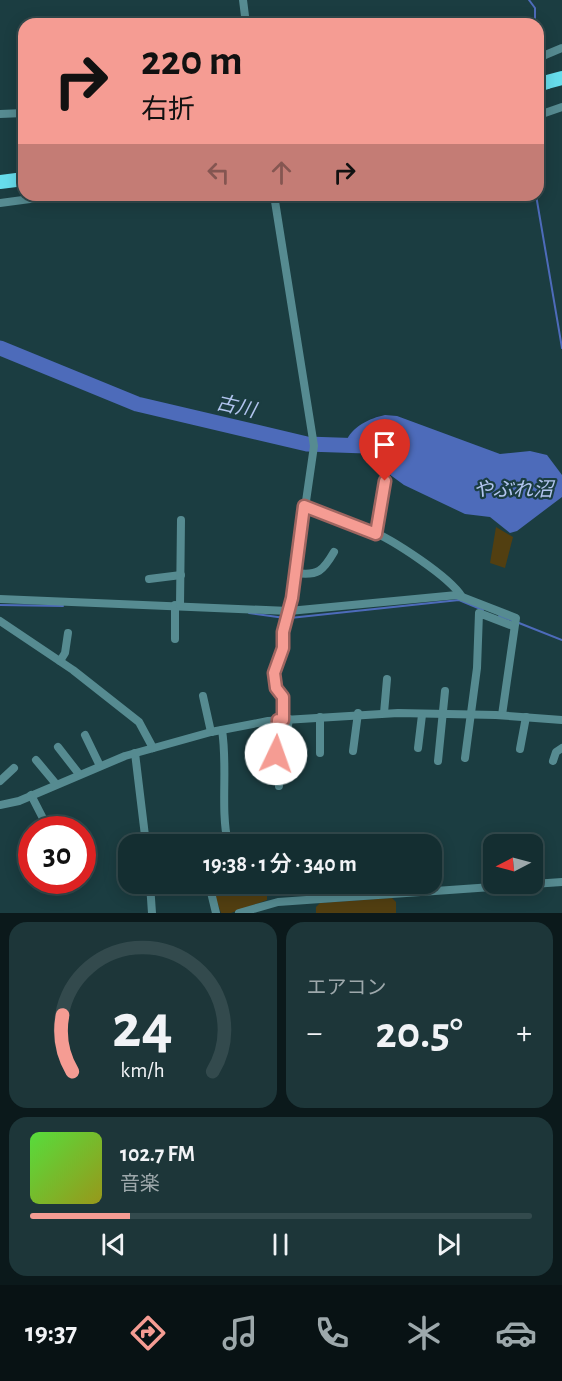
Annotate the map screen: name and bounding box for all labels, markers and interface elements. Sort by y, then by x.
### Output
text: 220 m [141,40,243,82]
icon: right [42,42,120,120]
text: 右折 [141,96,195,123]
icon: left [202,156,235,189]
icon: ahead [265,156,298,189]
icon: right [328,156,361,189]
water label: 古川 [214,392,260,422]
pin [359,419,410,481]
icon: arrive [368,428,401,461]
water label: やぶれ沼 [473,479,556,500]
position arrow [244,722,308,786]
speed limit sign: 30 [18,816,96,894]
north arrow [483,834,543,894]
map controls [483,834,543,894]
text: 19:38 · 1 分 · 340 m [203,853,357,875]
text: エアコン [307,978,387,998]
text: 24 [112,996,173,1058]
text: 20.5° [375,1011,463,1056]
text: − [307,1017,322,1050]
text: + [516,1017,532,1050]
text: km/h [121,1060,165,1081]
text: 102.7 FM [120,1143,195,1165]
text: 音楽 [120,1174,160,1194]
icon: previous [97,1228,130,1261]
icon: pause [264,1228,297,1261]
icon: next [432,1228,465,1261]
icon: directions [127,1312,169,1354]
icon: music [219,1312,261,1354]
icon: phone [311,1312,353,1354]
icon: climate [403,1312,445,1354]
icon: car [495,1312,537,1354]
text: 19:37 [25,1319,77,1346]

